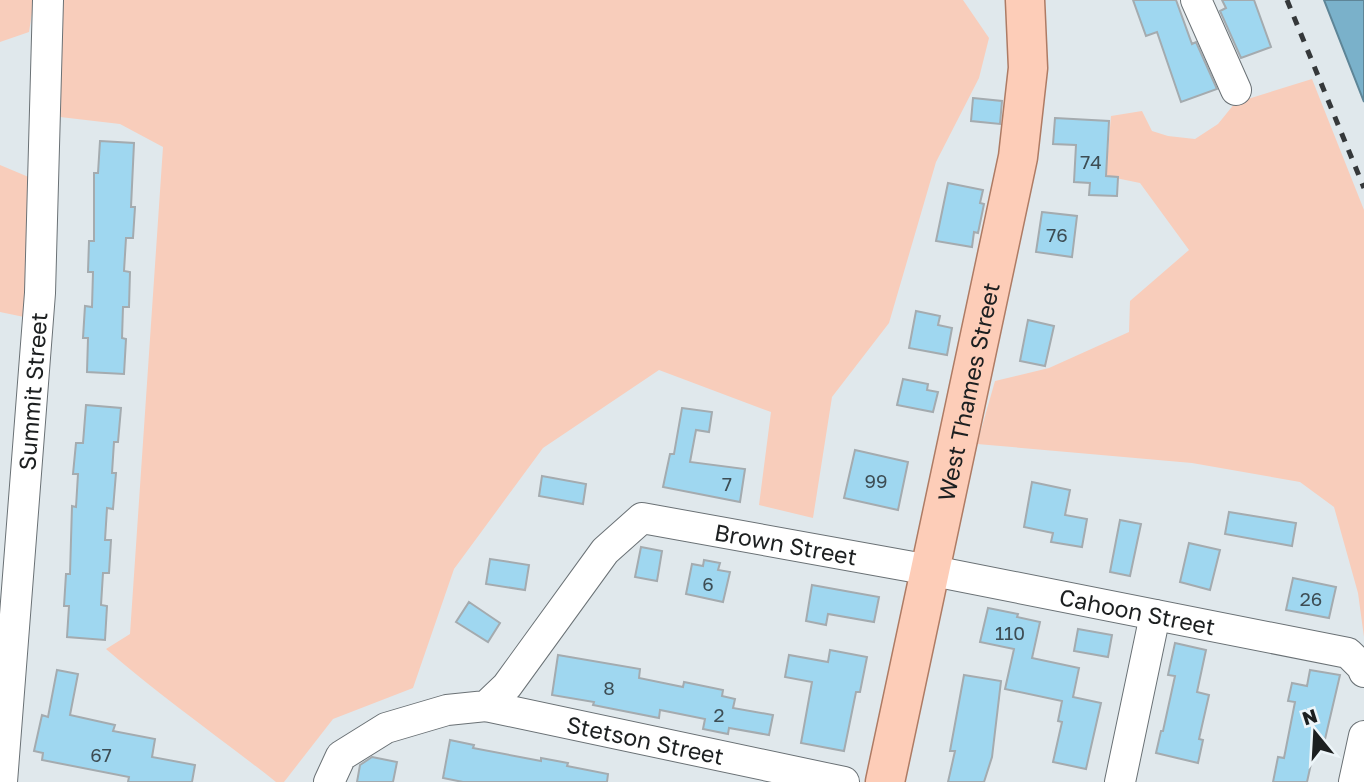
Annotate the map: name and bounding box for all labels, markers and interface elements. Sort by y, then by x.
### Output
house number: 74 [1080,150,1102,173]
house number: 76 [1046,223,1068,246]
street label: West Thames Street [931,280,1005,504]
street label: Summit Street [12,311,52,471]
house number: 99 [865,469,888,492]
house number: 7 [722,472,732,495]
street label: Brown Street [712,517,859,571]
house number: 6 [702,572,714,595]
street label: Cahoon Street [1057,582,1218,640]
house number: 26 [1300,587,1322,610]
house number: 110 [995,621,1025,644]
house number: 8 [603,676,615,699]
north arrow [1280,698,1350,768]
house number: 2 [713,703,725,726]
text: N [1299,703,1320,730]
street label: Stetson Street [564,710,727,770]
house number: 67 [90,743,112,766]

